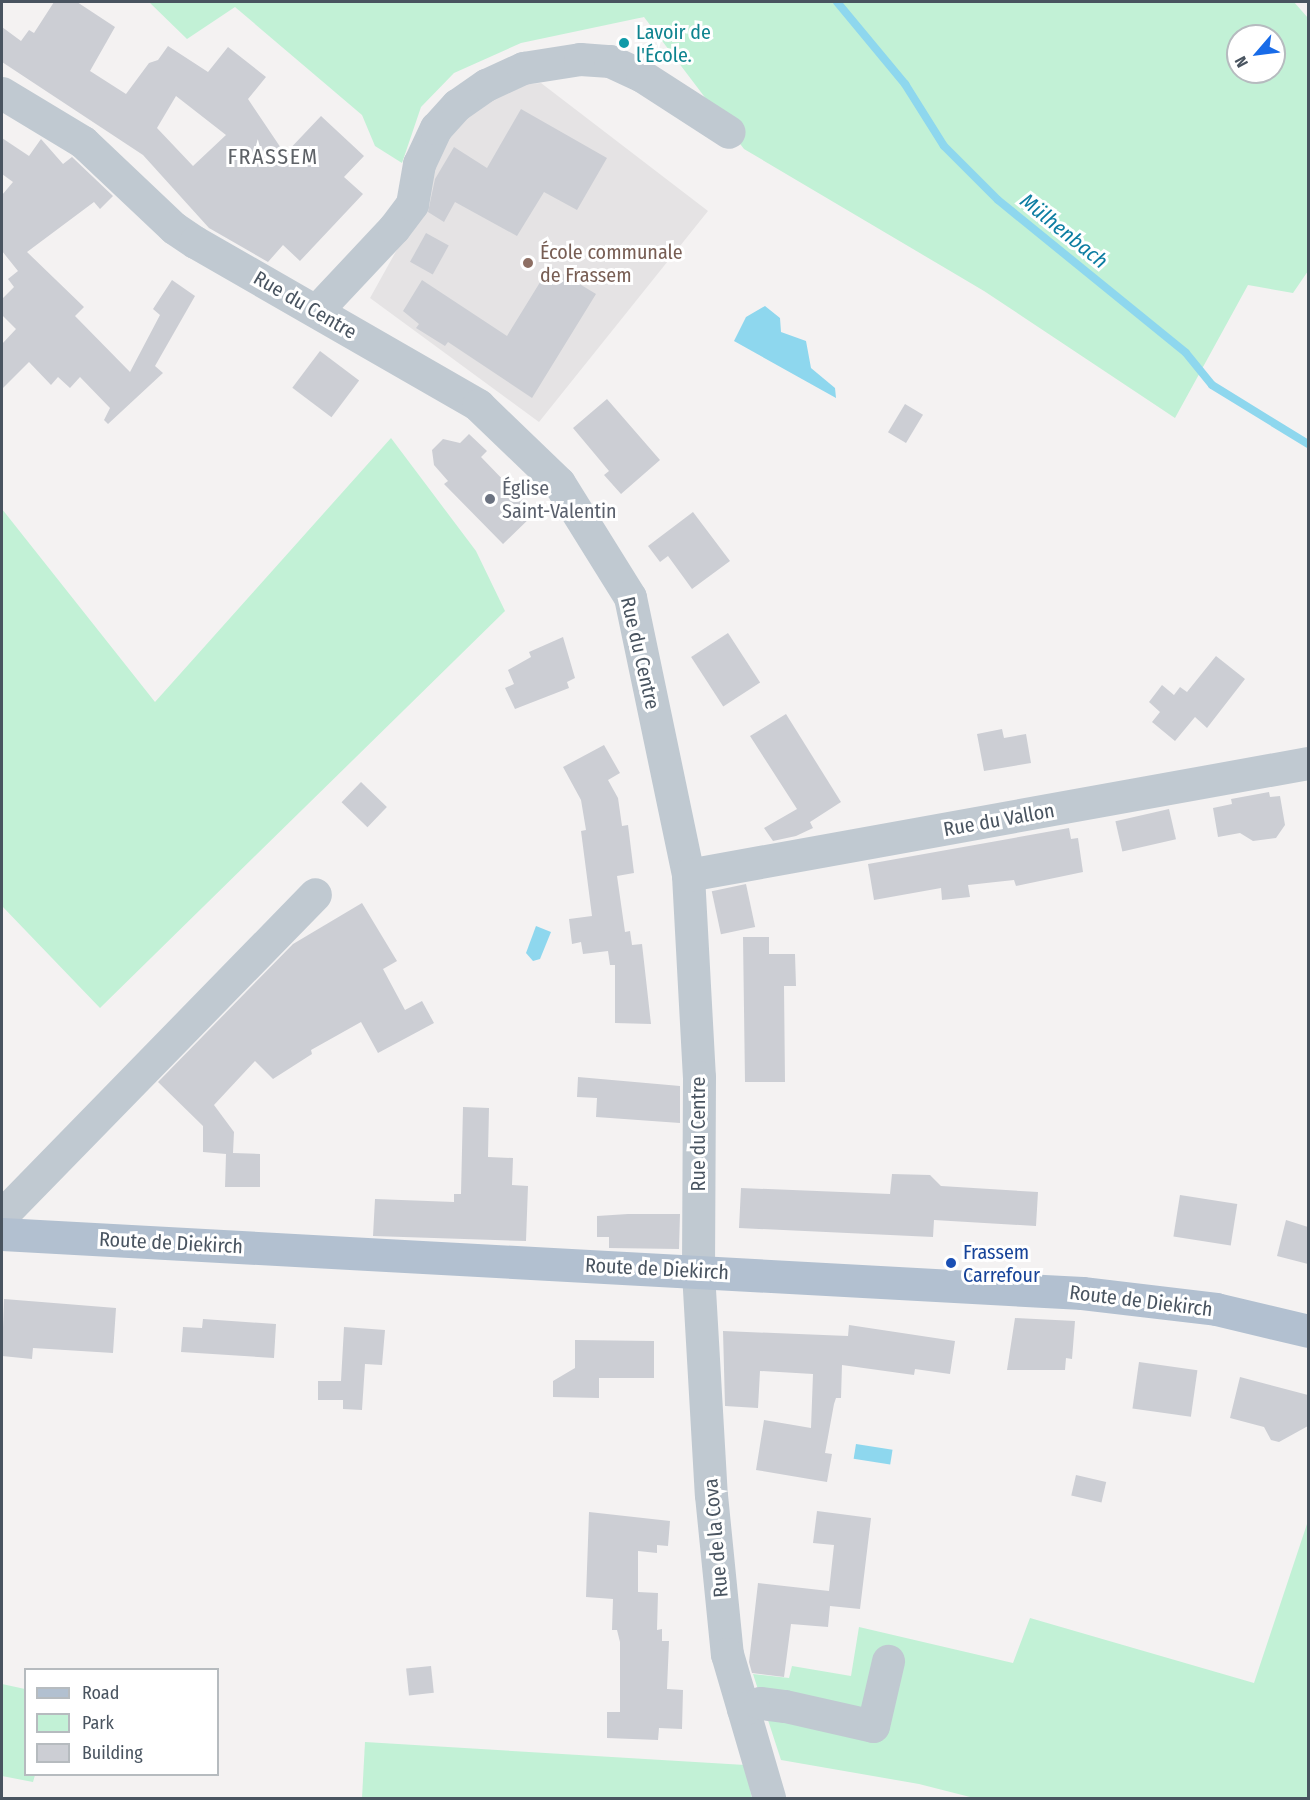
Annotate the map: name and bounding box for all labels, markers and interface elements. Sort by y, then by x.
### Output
place label: Lavoir de l'École. [636,20,711,67]
north arrow [1226,24,1286,84]
marker: Lavoir de l'École. [617,36,631,50]
text: N [1231,53,1252,70]
district label: FRASSEM [227,144,319,170]
water label: Mülhenbach [1015,188,1113,274]
place label: École communale de Frassem [540,240,683,287]
marker: École communale de Frassem [521,256,535,270]
street label: Rue du Centre [249,266,361,344]
place label: Église Saint-Valentin [502,476,617,523]
marker: Église Saint-Valentin [483,492,497,506]
street label: Rue du Centre [615,594,665,712]
street label: Rue du Vallon [942,798,1056,842]
street label: Rue du Centre [686,1077,710,1191]
street label: Route de Diekirch [98,1227,244,1259]
place label: Frassem Carrefour [963,1240,1040,1287]
street label: Route de Diekirch [584,1253,730,1285]
marker: Frassem Carrefour [944,1256,958,1270]
street label: Route de Diekirch [1068,1280,1214,1322]
street label: Rue de la Cova [699,1477,733,1599]
legend [24,1668,219,1776]
text: Road [82,1682,119,1704]
text: Park [82,1712,114,1734]
text: Building [82,1742,143,1764]

